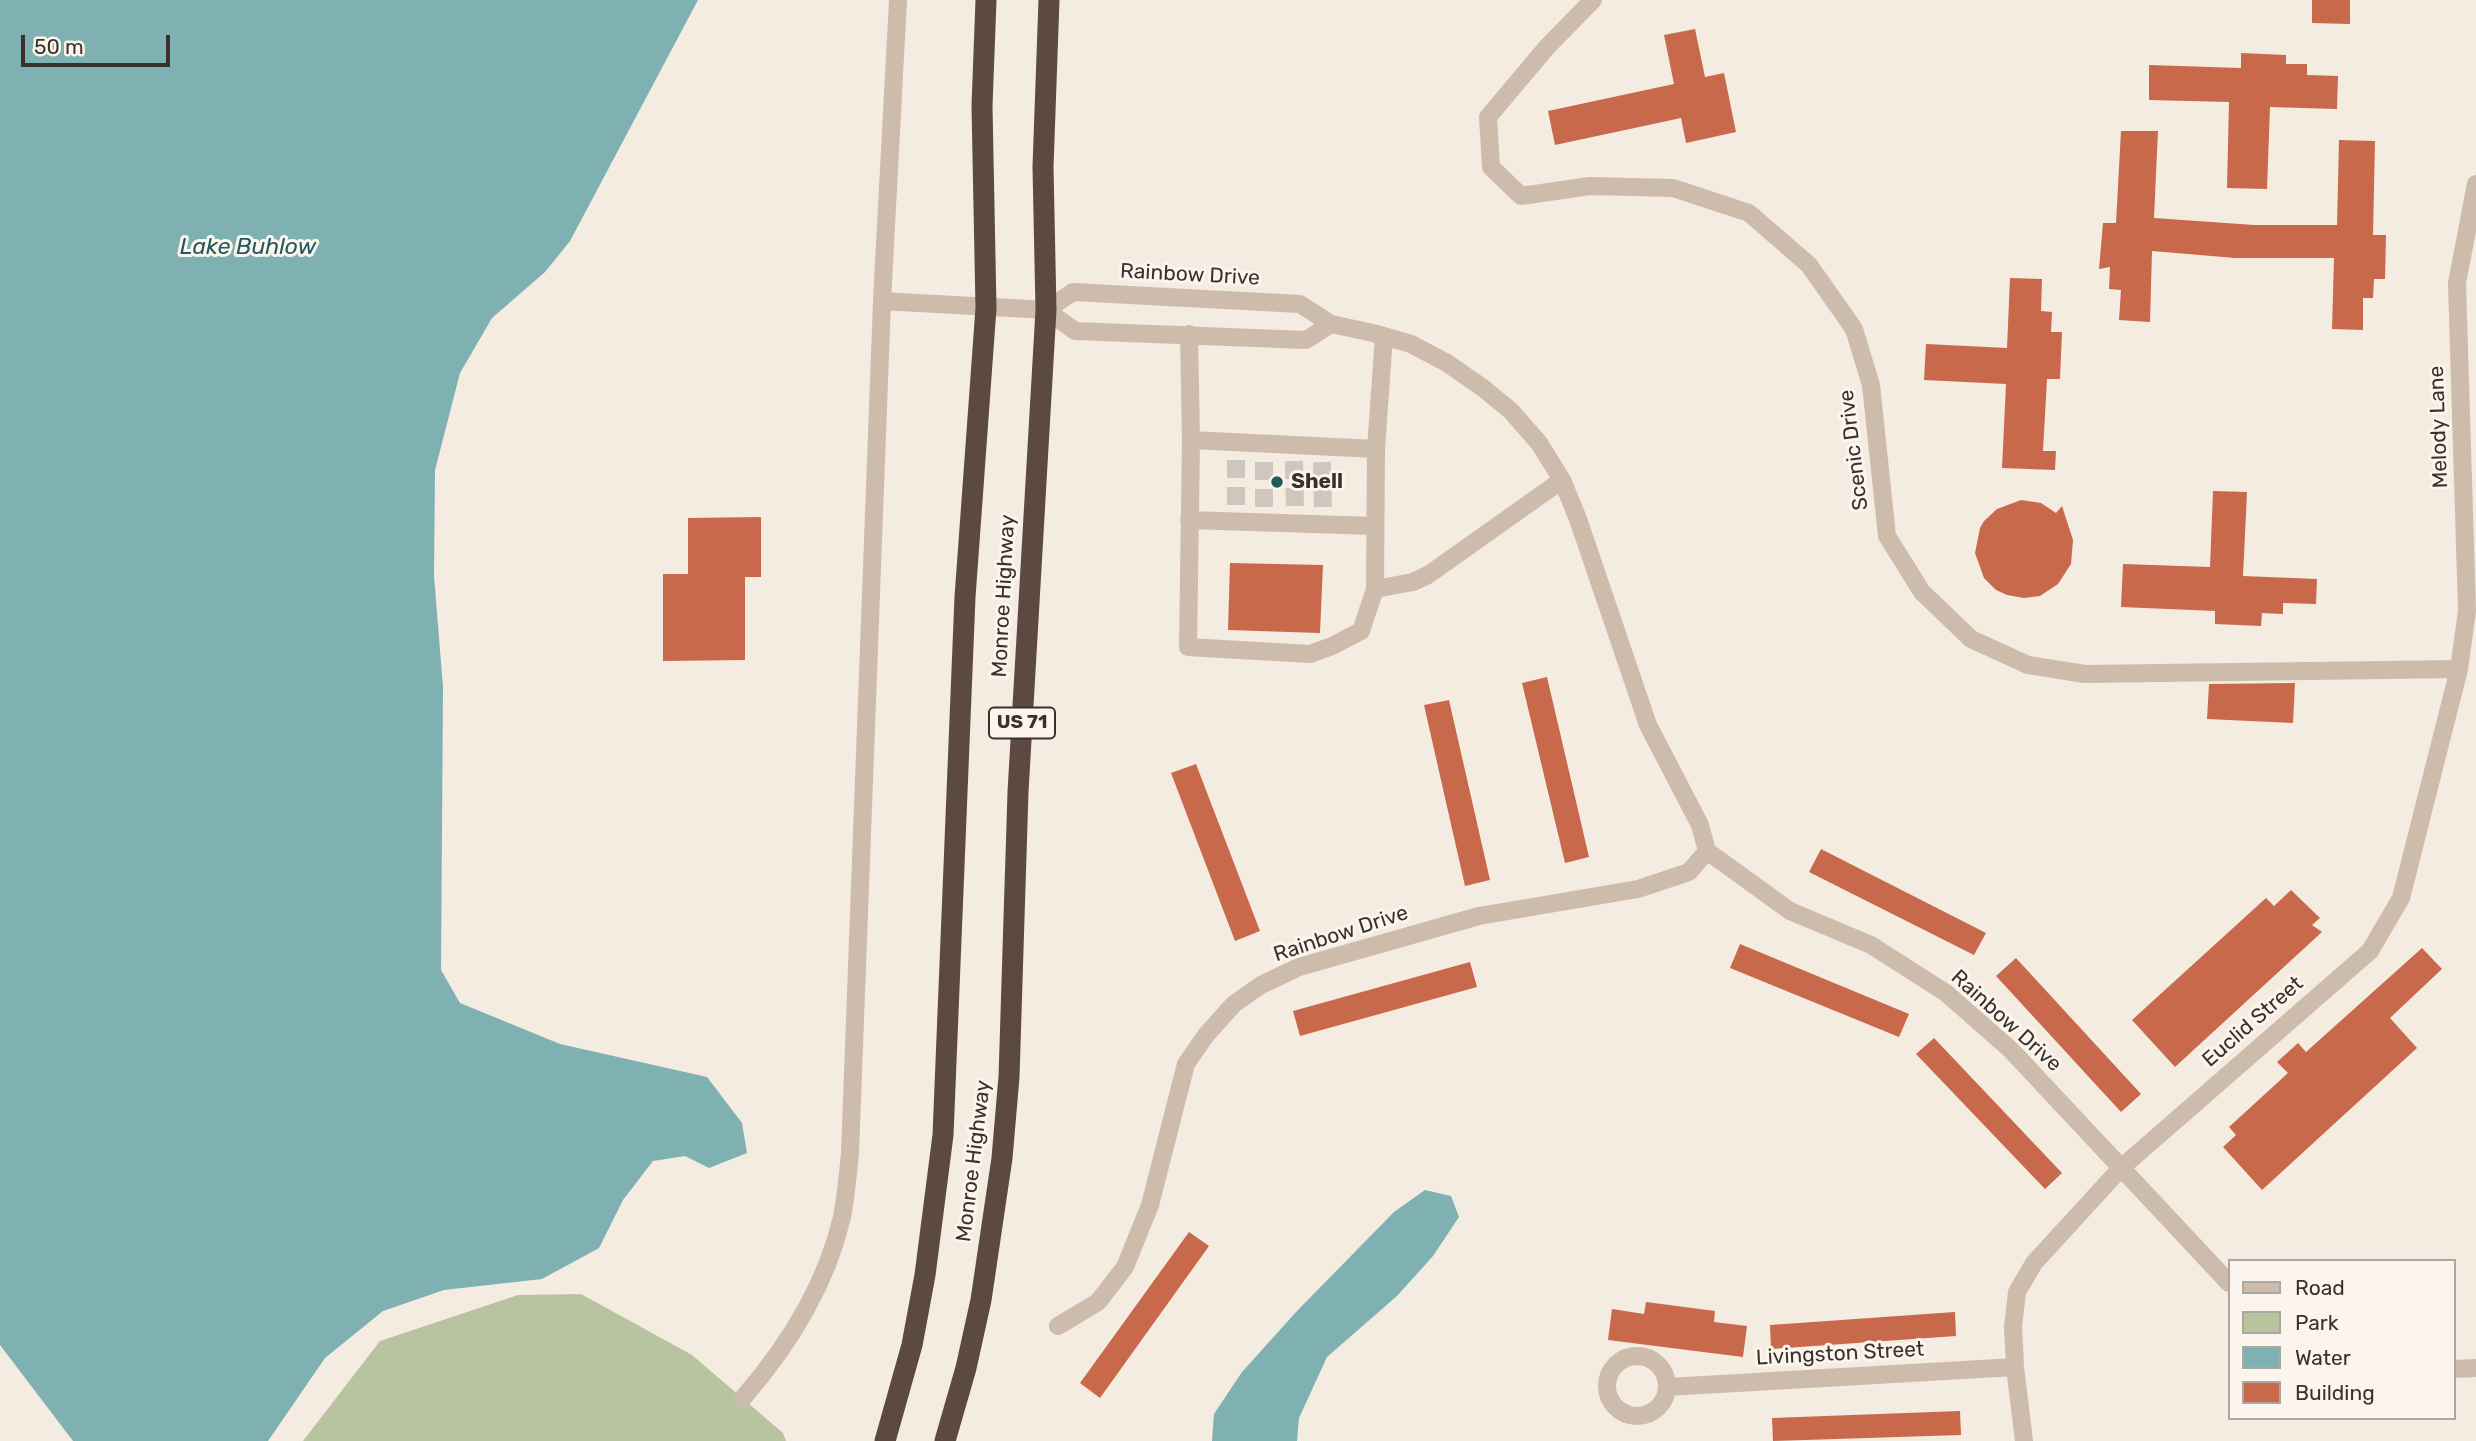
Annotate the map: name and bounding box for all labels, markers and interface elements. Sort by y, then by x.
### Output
scale bar [24,21,173,65]
text: 50 m [34,34,84,59]
water label: Lake Buhlow [180,233,316,261]
street label: Rainbow Drive [1119,259,1261,291]
street label: Melody Lane [2424,365,2454,489]
street label: Scenic Drive [1834,388,1874,512]
place label: Shell [1291,469,1343,495]
marker: Shell [1269,474,1285,490]
street label: Monroe Highway [987,514,1021,678]
road number: US 71 [989,708,1055,738]
street label: Rainbow Drive [1271,900,1411,968]
street label: Rainbow Drive [1946,965,2066,1077]
street label: Euclid Street [2197,971,2309,1073]
street label: Monroe Highway [952,1079,996,1243]
legend [2228,1259,2455,1420]
text: Road [2295,1275,2345,1300]
text: Park [2295,1310,2339,1335]
street label: Livingston Street [1755,1337,1925,1371]
text: Water [2295,1345,2351,1370]
text: Building [2295,1380,2375,1405]

